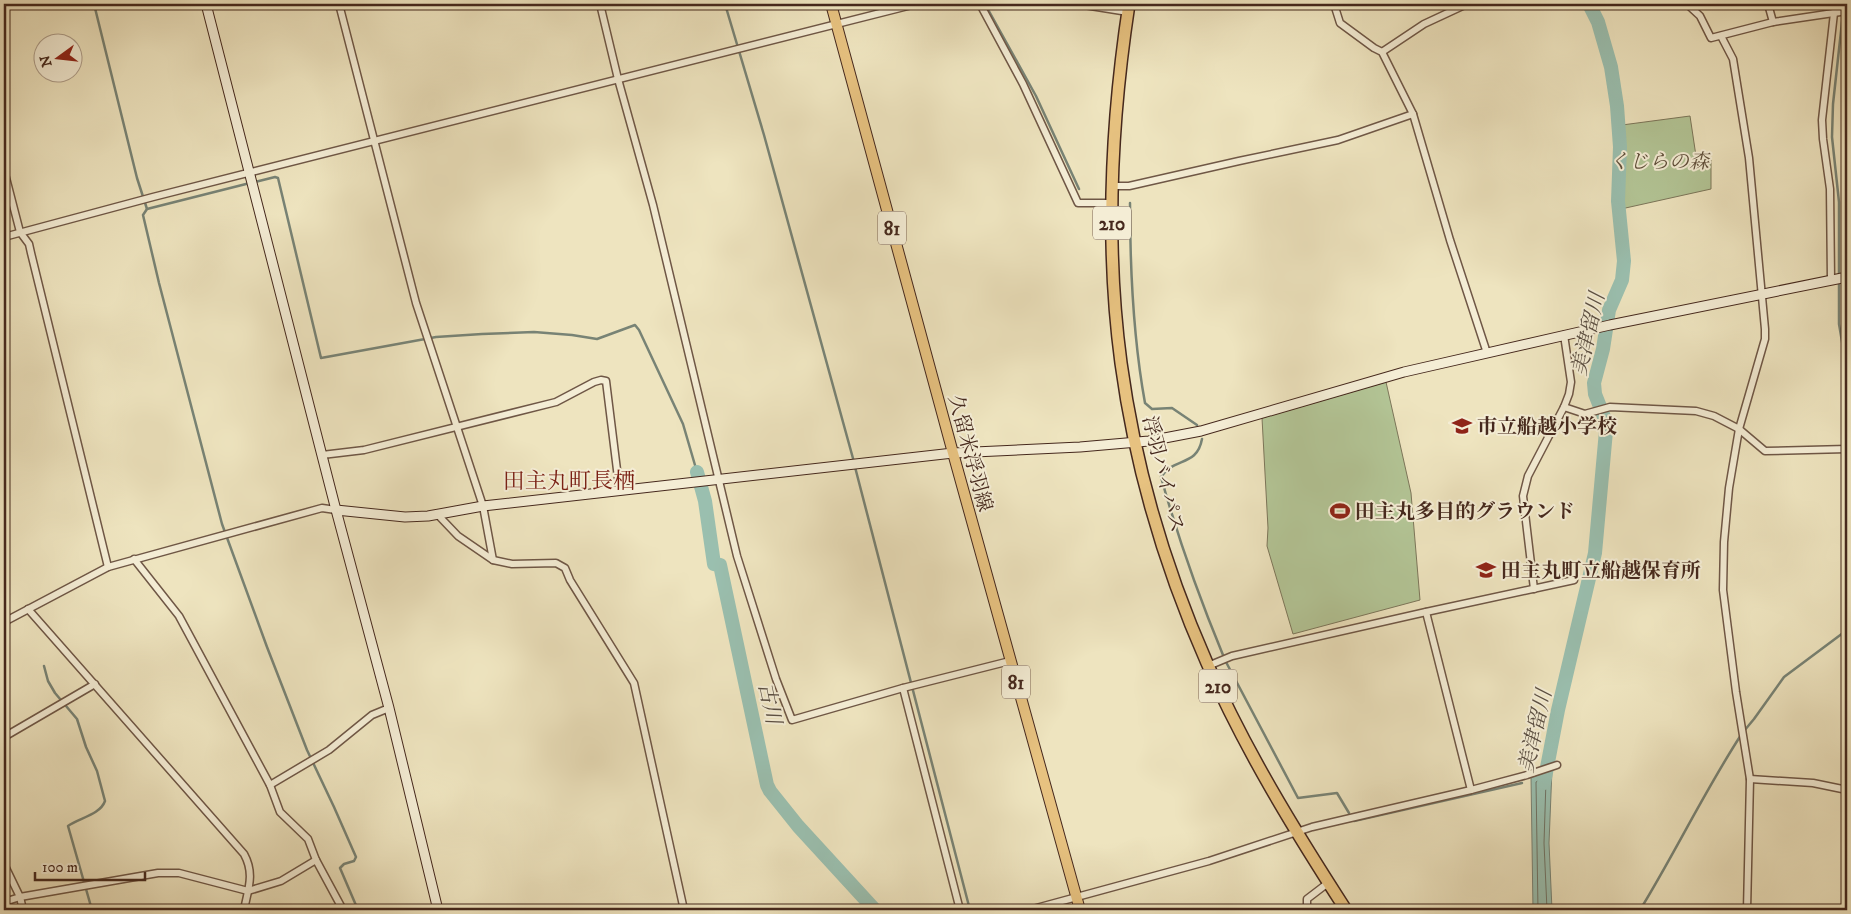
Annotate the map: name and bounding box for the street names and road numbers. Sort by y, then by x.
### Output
road number: 210 [1093,207,1131,240]
road number: 81 [878,212,906,244]
street label: 久留米浮羽線 [942,392,997,515]
street label: 浮羽バイパス [1136,413,1189,535]
road number: 81 [1002,666,1030,699]
road number: 210 [1199,669,1237,702]

